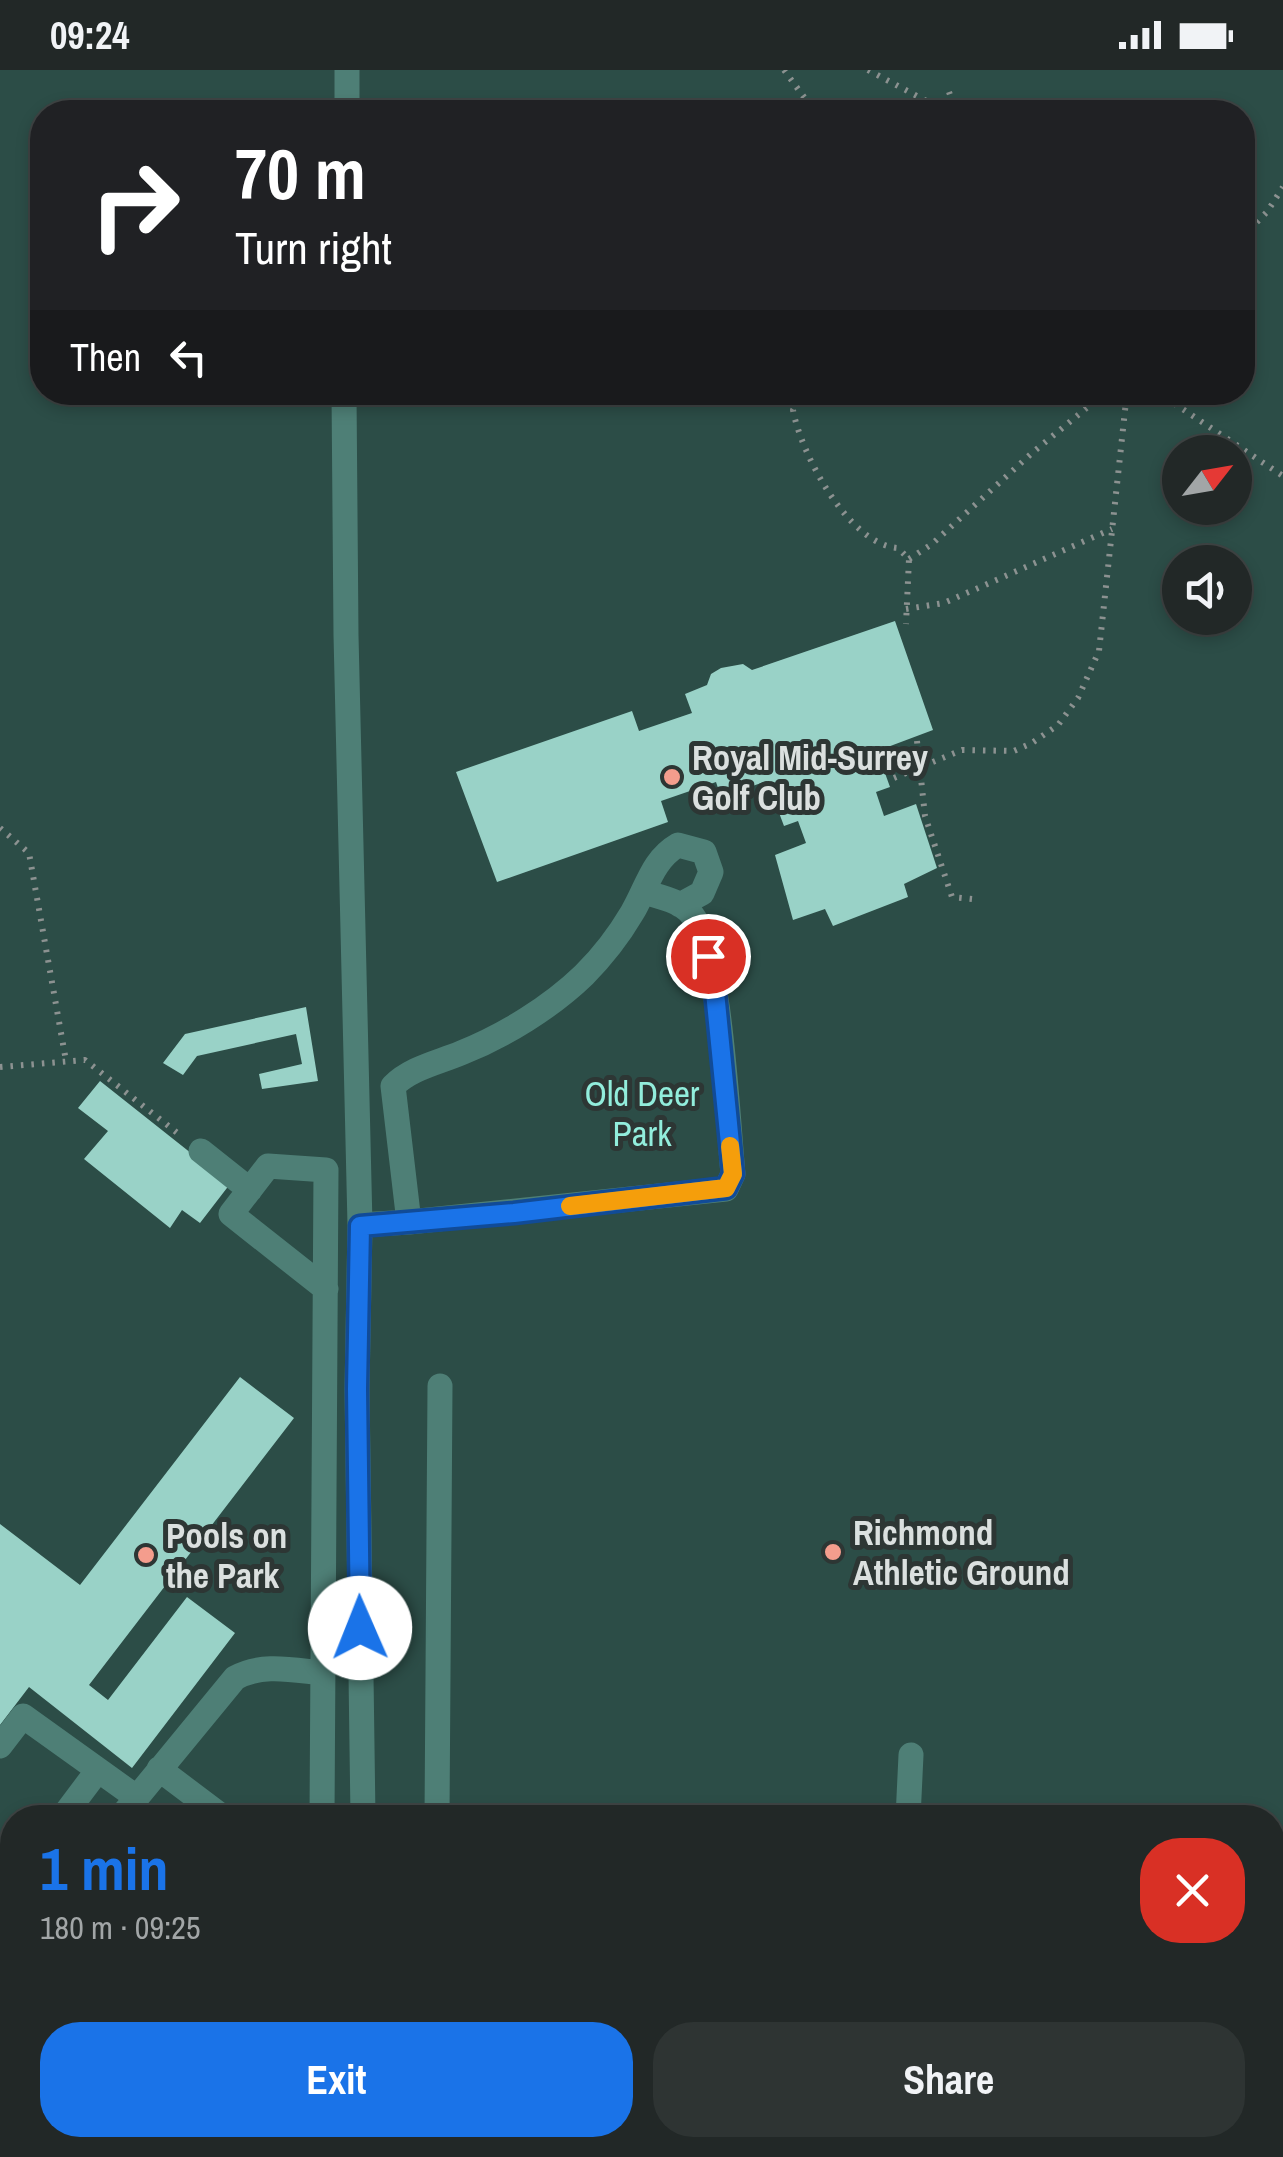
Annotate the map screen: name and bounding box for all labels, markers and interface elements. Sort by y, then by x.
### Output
text: 09:24 [50,10,130,61]
text: 70 m [235,127,366,221]
icon: right [70,140,200,270]
text: Turn right [235,217,392,278]
icon: left [161,330,216,385]
text: Then [70,332,141,383]
north arrow [1162,435,1252,525]
map controls [1162,435,1252,635]
button: sound [1162,545,1252,635]
place label: Royal Mid-Surrey Golf Club [692,734,928,821]
marker: Royal Mid-Surrey Golf Club [661,766,683,788]
pin [666,914,751,999]
icon: arrive [681,929,736,984]
park label: Old Deer Park [585,1070,700,1157]
place label: Richmond Athletic Ground [853,1509,1070,1596]
place label: Pools on the Park [166,1512,287,1599]
marker: Richmond Athletic Ground [822,1541,844,1563]
marker: Pools on the Park [135,1544,157,1566]
position arrow [308,1576,412,1680]
text: 1 min [40,1828,169,1909]
button: close [1140,1838,1245,1943]
text: 180 m · 09:25 [40,1906,200,1949]
button: Exit [40,2022,633,2137]
button: Share [653,2022,1245,2137]

